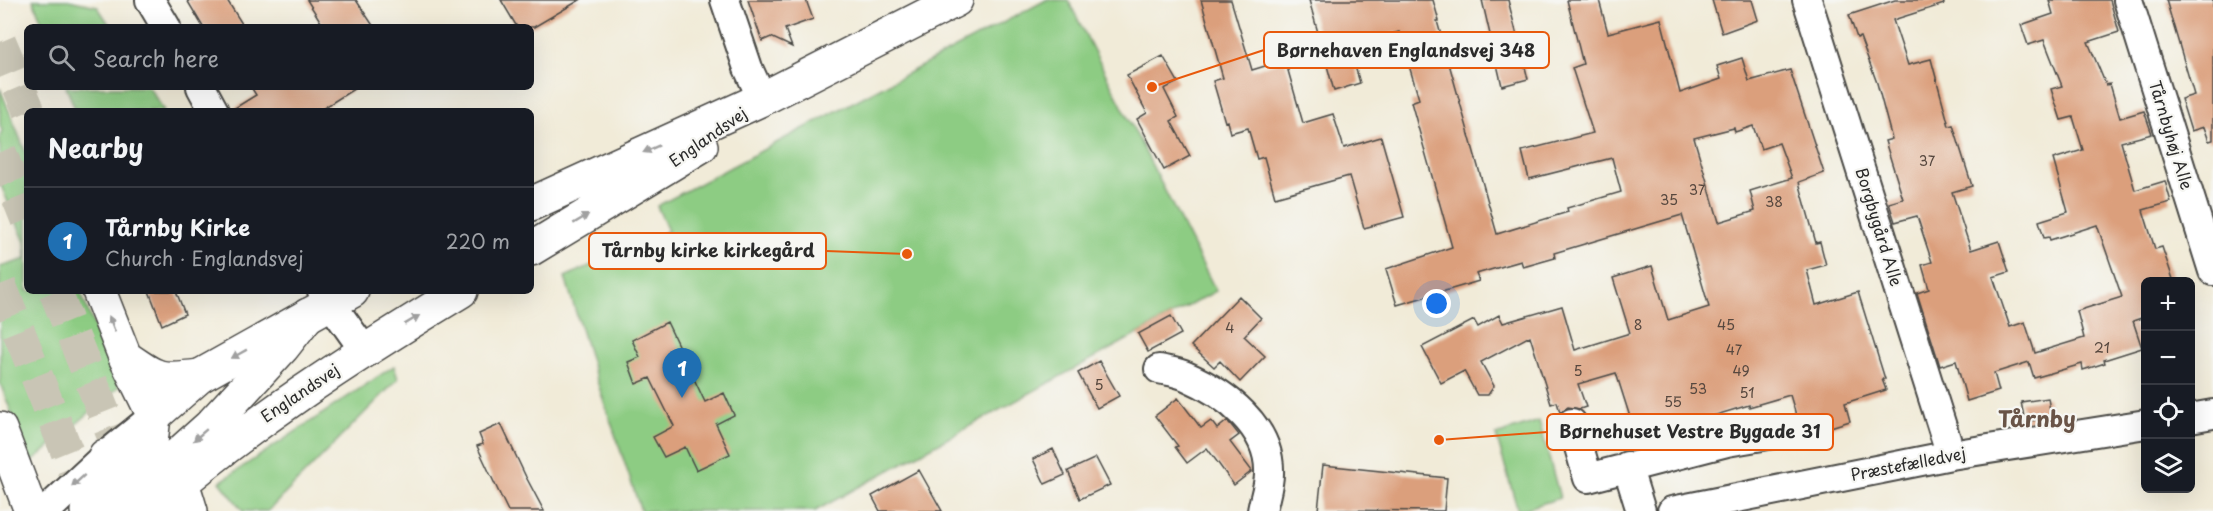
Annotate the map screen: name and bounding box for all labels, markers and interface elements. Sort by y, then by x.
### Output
search box [24,24,534,90]
callout: Børnehaven Englandsvej 348 [1264,32,1549,68]
text: Børnehaven Englandsvej 348 [1277,36,1535,63]
icon: search [45,41,78,74]
text: Search here [93,41,219,74]
street label: Tårnbyhøj Alle [2144,77,2200,193]
street label: Englandsvej [664,100,751,172]
text: Nearby [48,128,143,167]
one-way arrow [642,144,660,154]
house number: 37 [1919,150,1936,171]
street label: Borgbygård Alle [1851,165,1909,289]
house number: 37 [1689,179,1706,200]
house number: 35 [1660,189,1678,210]
house number: 38 [1765,191,1783,212]
text: Tårnby Kirke [105,210,250,243]
one-way arrow [573,213,589,224]
text: 1 [63,226,72,256]
text: 220 m [446,226,510,256]
callout: Tårnby kirke kirkegård [589,233,826,269]
text: Tårnby kirke kirkegård [601,236,815,263]
text: Church · Englandsvej [105,243,304,273]
map controls [2141,277,2195,493]
button: + [2141,277,2195,331]
your location [1422,289,1451,318]
house number: 8 [1634,314,1642,335]
house number: 45 [1717,314,1735,335]
one-way arrow [107,315,116,333]
one-way arrow [404,315,420,326]
house number: 4 [1225,317,1235,338]
button: − [2141,331,2195,385]
house number: 21 [2094,337,2110,358]
house number: 47 [1726,339,1743,360]
pin: 1 [662,348,702,398]
one-way arrow [231,349,247,360]
street label: Englandsvej [255,357,344,427]
house number: 5 [1573,360,1583,381]
house number: 49 [1732,360,1750,381]
house number: 5 [1094,374,1104,395]
house number: 53 [1689,378,1707,399]
house number: 51 [1740,382,1754,403]
button: locate [2141,385,2195,439]
house number: 55 [1664,391,1682,412]
district label: Tårnby [1998,401,2076,434]
callout: Børnehuset Vestre Bygade 31 [1547,414,1833,450]
text: Børnehuset Vestre Bygade 31 [1559,417,1821,444]
one-way arrow [192,428,207,442]
button: layers [2141,439,2195,493]
street label: Præstefælledvej [1848,440,1968,486]
one-way arrow [70,474,85,488]

